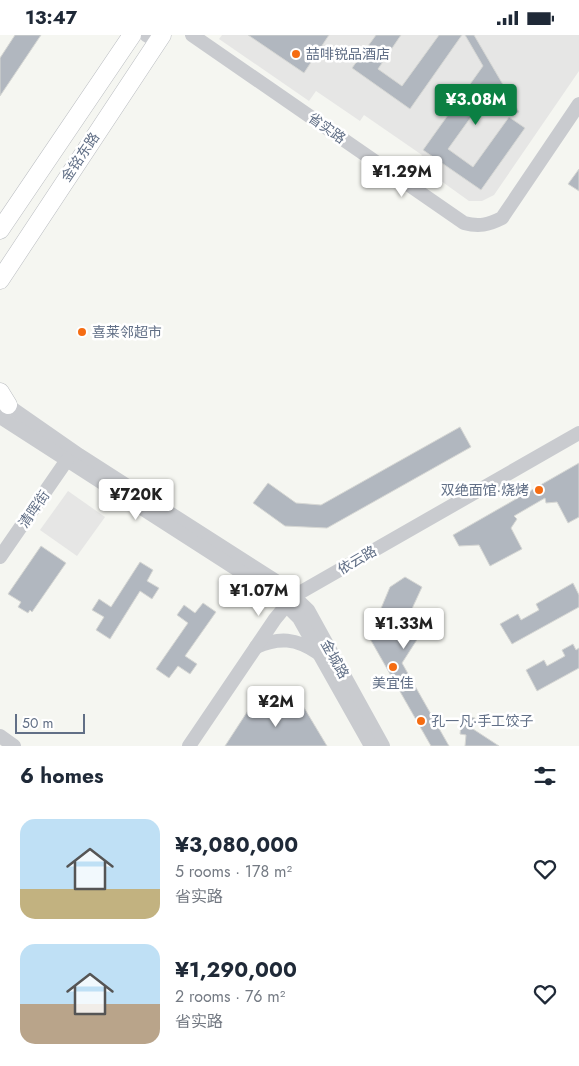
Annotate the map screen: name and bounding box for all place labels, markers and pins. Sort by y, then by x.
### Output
place label: 喆啡锐品酒店 [306,44,390,64]
marker: 喆啡锐品酒店 [290,48,302,60]
pin: ¥3.08M [435,83,517,126]
pin: ¥1.29M [361,155,443,198]
place label: 喜莱邻超市 [92,322,162,342]
marker: 喜莱邻超市 [76,326,88,338]
pin: ¥720K [101,479,171,521]
place label: 双绝面馆·烧烤 [441,480,529,500]
marker: 双绝面馆·烧烤 [533,484,545,496]
pin: ¥1.07M [218,575,300,617]
pin: ¥1.33M [363,607,445,650]
marker: 美宜佳 [387,661,399,673]
place label: 美宜佳 [372,673,414,693]
pin: ¥2M [252,685,300,728]
place label: 孔一凡·手工饺子 [431,711,533,731]
marker: 孔一凡·手工饺子 [415,715,427,727]

